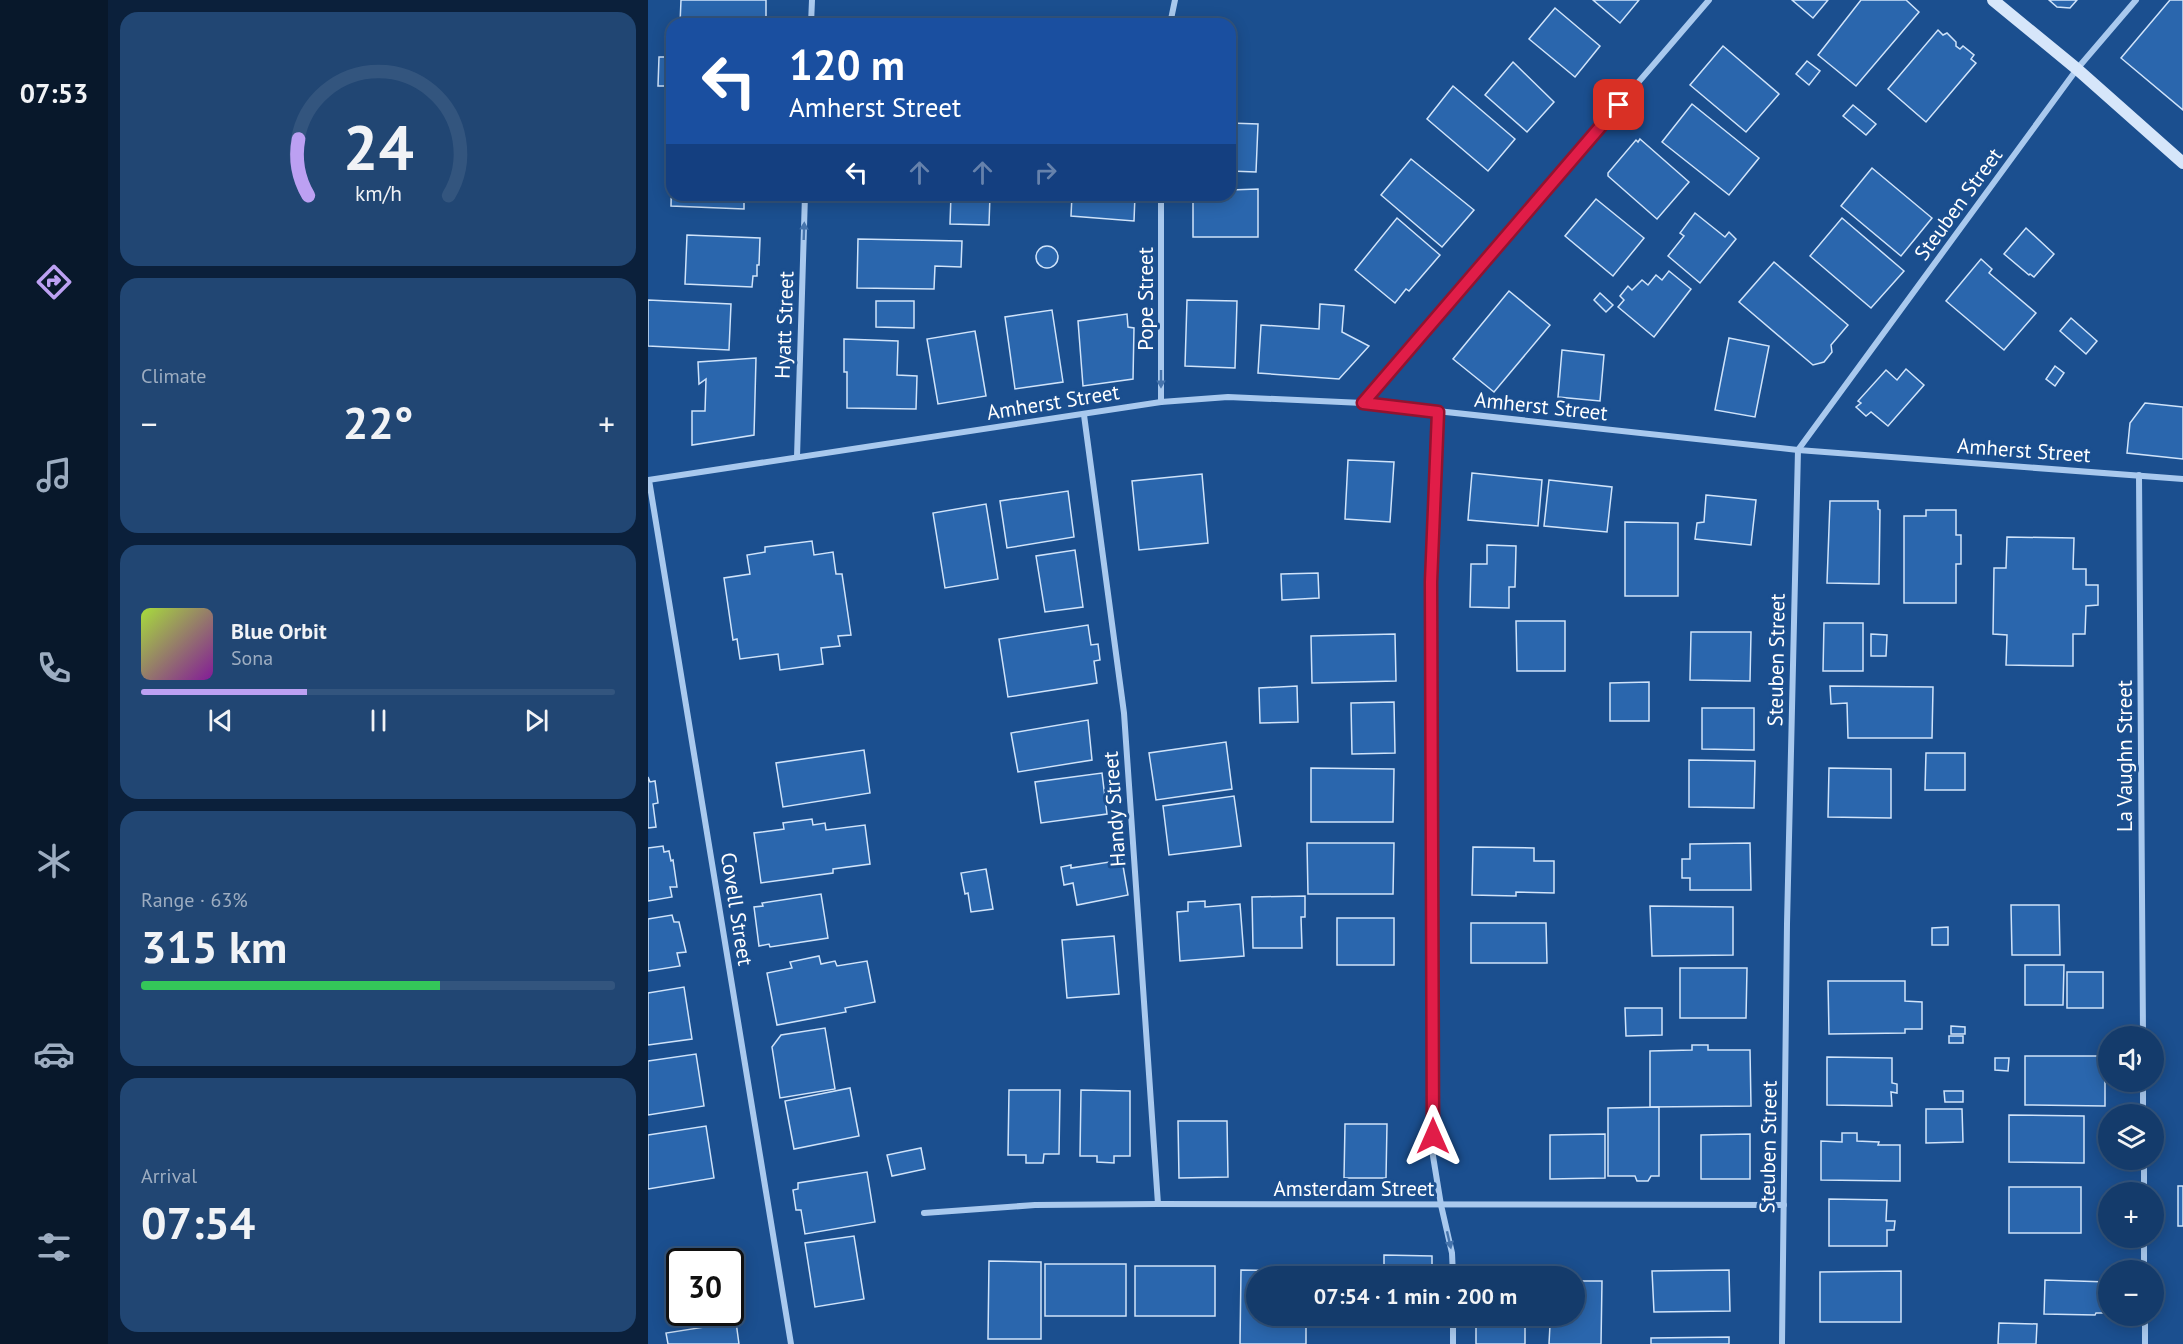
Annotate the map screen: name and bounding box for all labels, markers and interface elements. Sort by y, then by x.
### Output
text: 120 m [789,37,905,92]
icon: left [690,42,768,120]
text: 07:53 [20,76,88,110]
pin [1593,79,1644,130]
icon: arrive [1602,88,1635,121]
text: Amherst Street [789,90,961,124]
text: 24 [343,106,413,187]
street label: Steuben Street [1908,142,2008,266]
icon: left [840,156,873,189]
icon: ahead [903,156,936,189]
icon: ahead [966,156,999,189]
icon: right [1029,156,1062,189]
text: km/h [354,180,401,208]
one-way arrow [800,221,809,240]
street label: Pope Street [1132,247,1159,351]
icon: directions [33,261,75,303]
street label: Hyatt Street [769,271,799,379]
text: Climate [141,363,207,389]
one-way arrow [1156,370,1166,389]
street label: Amherst Street [985,378,1121,426]
street label: Amherst Street [1473,386,1609,426]
text: 22° [343,393,413,451]
text: − [141,402,158,445]
text: + [598,402,615,445]
street label: Amherst Street [1956,432,2092,468]
icon: music [33,454,75,496]
street label: Steuben Street [1761,593,1791,727]
text: Blue Orbit [231,617,327,645]
text: Sona [231,645,273,671]
icon: phone [33,647,75,689]
street label: La Vaughn Street [2111,680,2138,832]
icon: previous [204,704,237,737]
icon: pause [362,704,395,737]
icon: next [520,704,553,737]
street label: Handy Street [1097,750,1131,868]
icon: climate [33,840,75,882]
street label: Covell Street [715,850,759,968]
text: Range · 63% [141,887,248,913]
text: 315 km [141,917,287,975]
map controls [2098,1026,2164,1326]
button: sound [2098,1026,2164,1092]
icon: car [33,1033,75,1075]
street label: Steuben Street [1753,1080,1783,1214]
position arrow [1401,1104,1465,1168]
button: layers [2098,1104,2164,1170]
text: Arrival [141,1163,197,1189]
street label: Amsterdam Street [1274,1175,1434,1202]
button: + [2098,1182,2164,1248]
text: 07:54 [141,1193,255,1251]
icon: filters [33,1226,75,1268]
one-way arrow [1444,1231,1454,1250]
speed limit sign: 30 [666,1248,744,1326]
button: − [2098,1260,2164,1326]
text: 07:54 · 1 min · 200 m [1314,1282,1517,1310]

